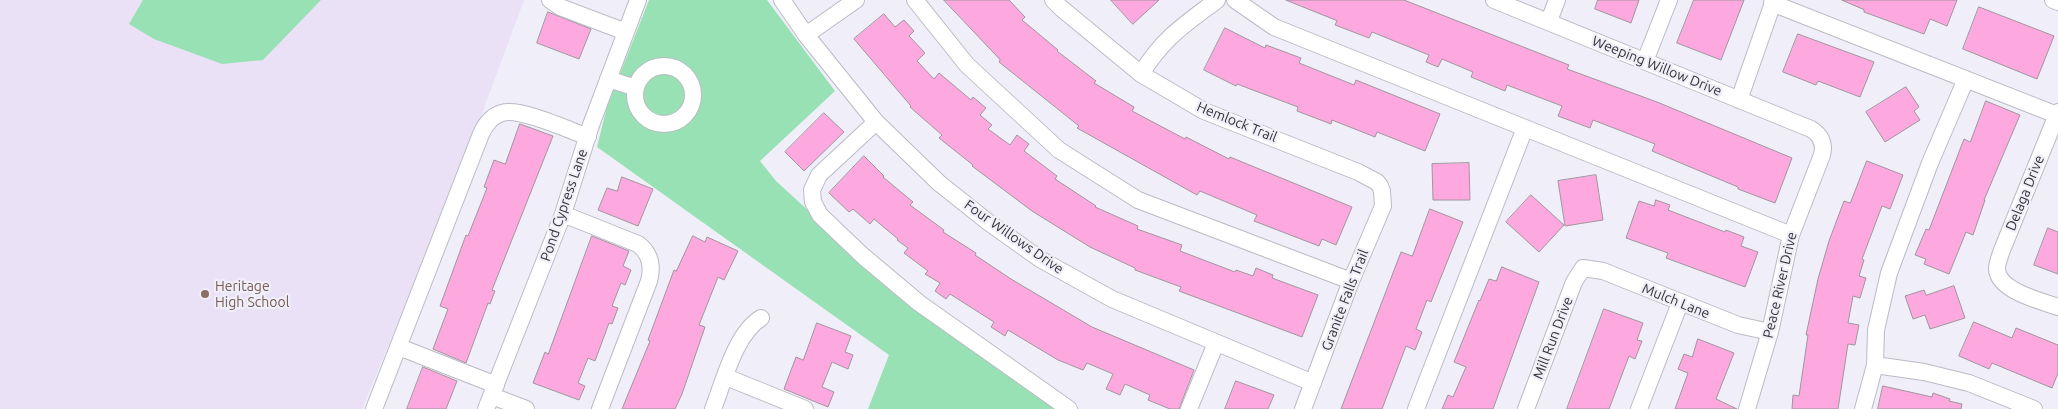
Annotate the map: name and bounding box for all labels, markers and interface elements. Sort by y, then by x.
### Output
street label: Weeping Willow Drive [1590,32,1724,100]
street label: Hemlock Trail [1194,98,1280,146]
street label: Pond Cypress Lane [537,147,591,263]
street label: Delaga Drive [2002,153,2048,233]
street label: Four Willows Drive [961,196,1067,278]
street label: Peace River Drive [1760,230,1800,340]
street label: Granite Falls Trail [1318,247,1372,353]
place label: Heritage High School [215,278,289,310]
street label: Mulch Lane [1640,280,1712,322]
marker: Heritage High School [199,288,211,300]
street label: Mill Run Drive [1530,294,1576,382]

